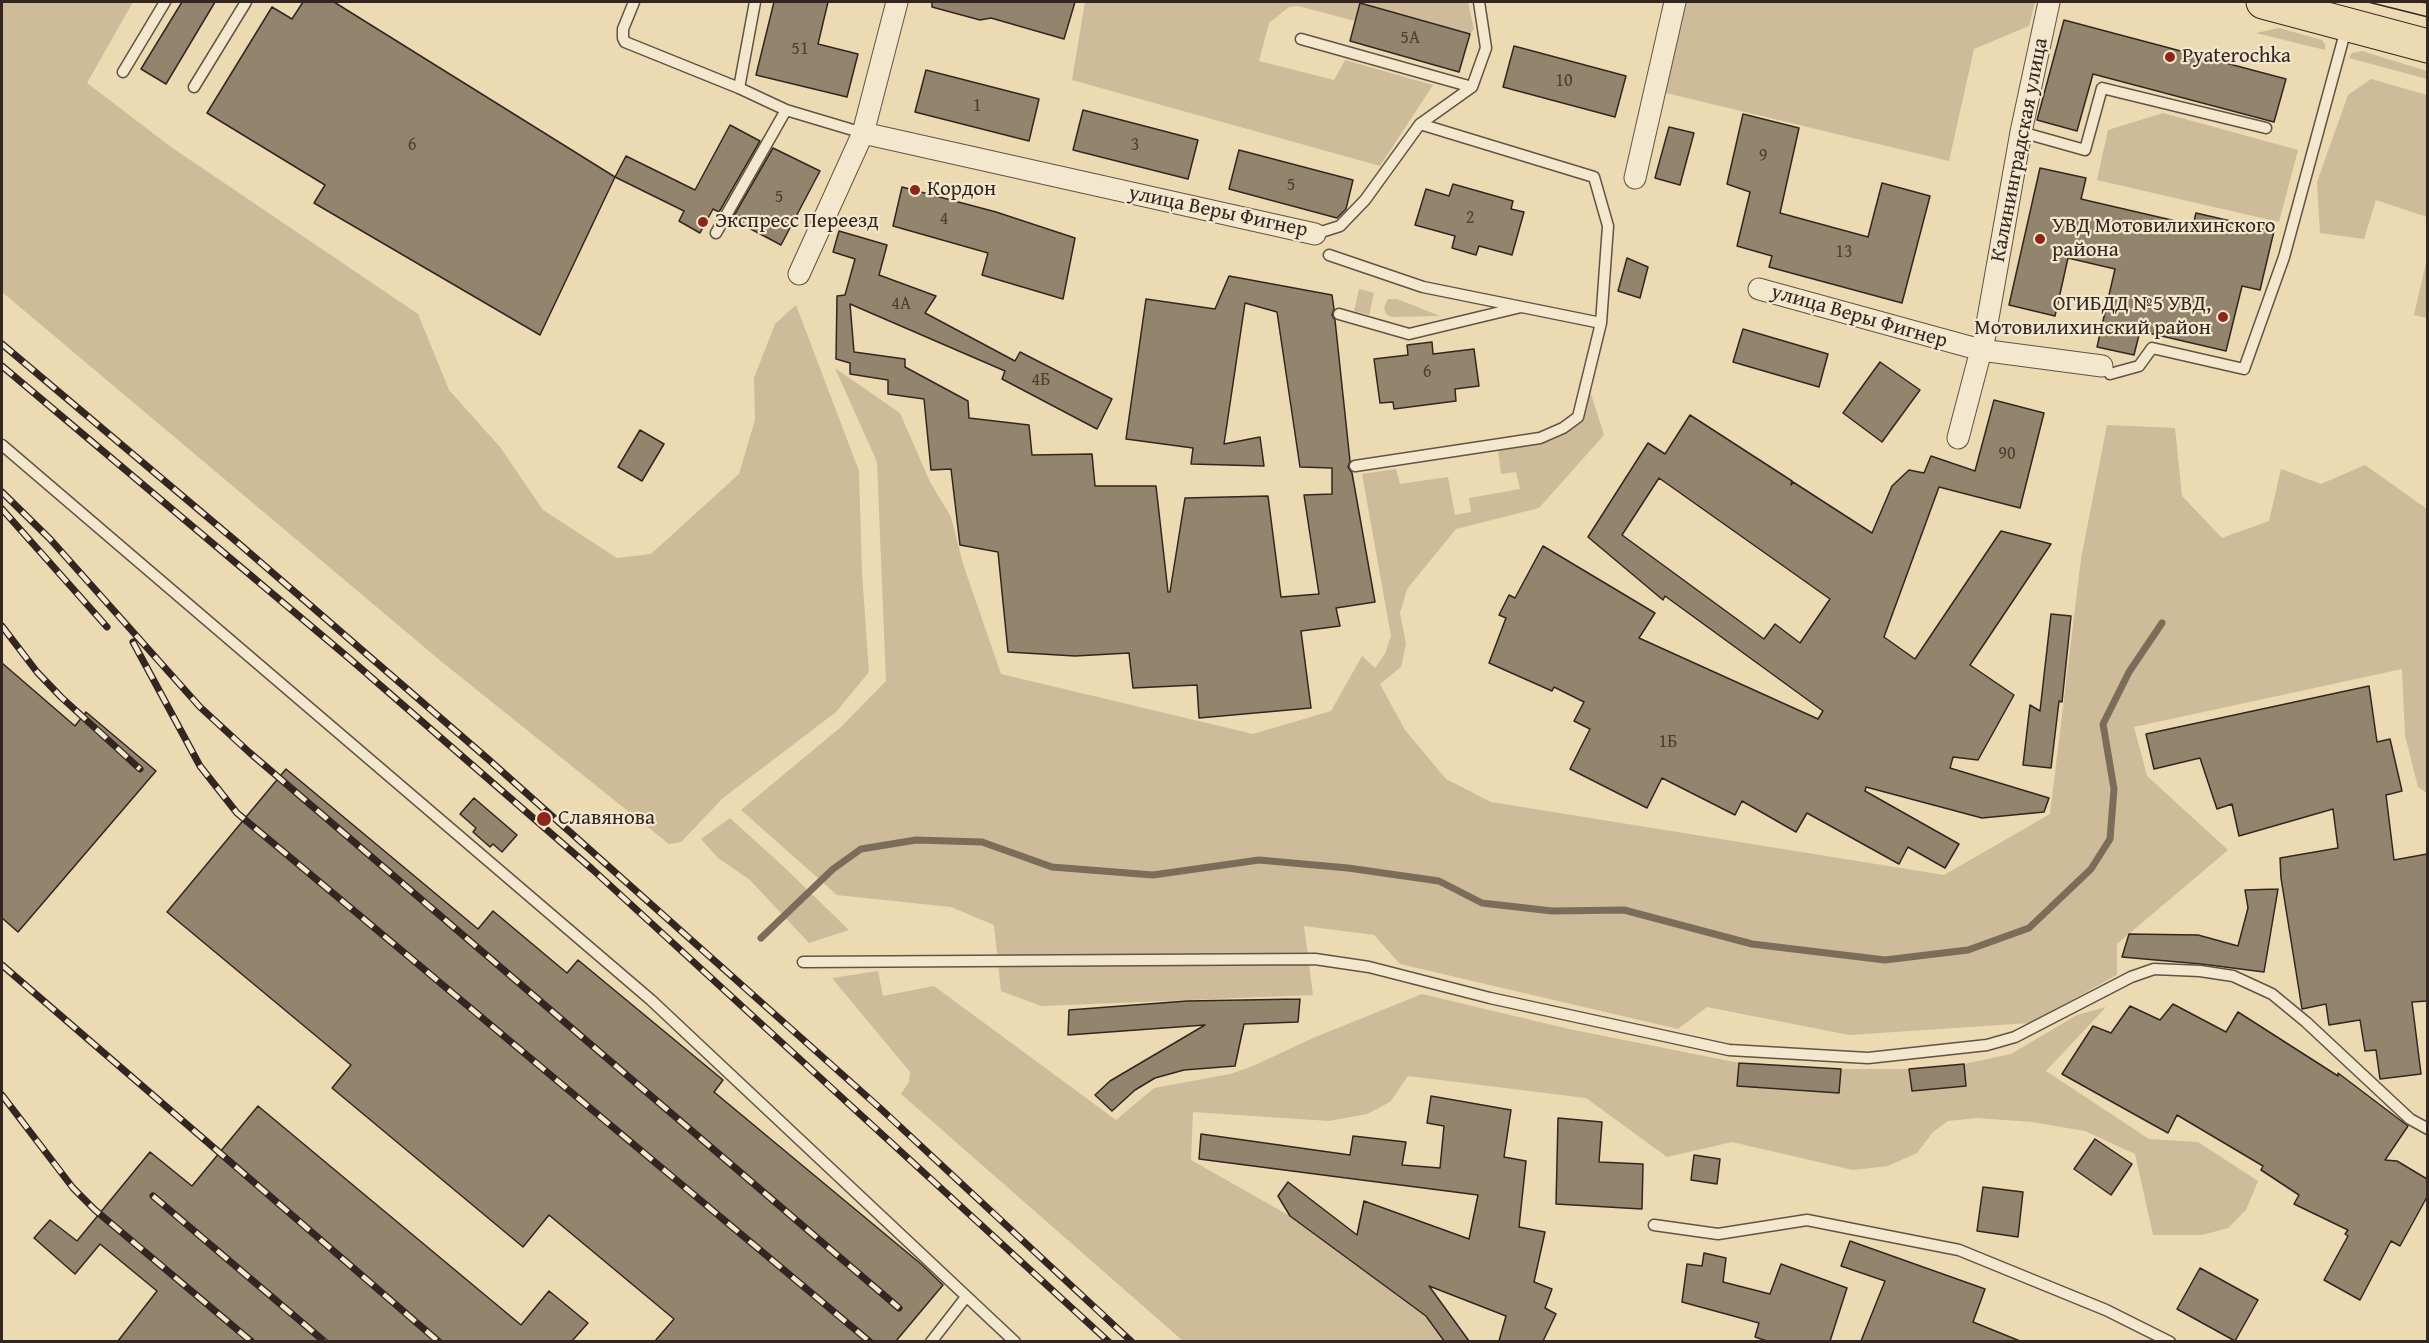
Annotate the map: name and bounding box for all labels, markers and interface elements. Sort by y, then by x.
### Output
house number: 5А [1400,27,1420,49]
street label: Калининградская улица [1986,36,2054,264]
house number: 51 [791,38,809,60]
place label: Pyaterochka [2182,44,2291,70]
marker: Pyaterochka [2163,50,2177,64]
house number: 10 [1555,70,1573,92]
house number: 1 [973,95,981,117]
house number: 6 [408,134,416,156]
house number: 3 [1131,134,1139,156]
house number: 9 [1759,145,1767,167]
house number: 5 [1287,174,1295,196]
place label: Кордон [927,177,996,203]
street label: улица Веры Фигнер [1126,181,1310,243]
marker: Кордон [908,183,922,197]
house number: 5 [775,186,783,208]
house number: 2 [1466,207,1474,229]
house number: 4 [940,208,948,230]
place label: Экспресс Переезд [715,209,879,235]
place label: УВД Мотовилихинского района [2052,214,2276,264]
marker: Экспресс Переезд [696,215,710,229]
marker: УВД Мотовилихинского района [2033,232,2047,246]
house number: 13 [1835,241,1853,263]
street label: улица Веры Фигнер [1768,280,1950,354]
place label: ОГИБДД №5 УВД, Мотовилихинский район [1974,292,2211,342]
house number: 4А [891,293,911,315]
marker: ОГИБДД №5 УВД, Мотовилихинский район [2216,310,2230,324]
house number: 6 [1423,361,1431,383]
house number: 4Б [1032,369,1050,391]
house number: 90 [1998,443,2016,465]
house number: 1Б [1659,731,1677,753]
place label: Славянова [558,806,655,832]
marker: Славянова [535,810,553,828]

